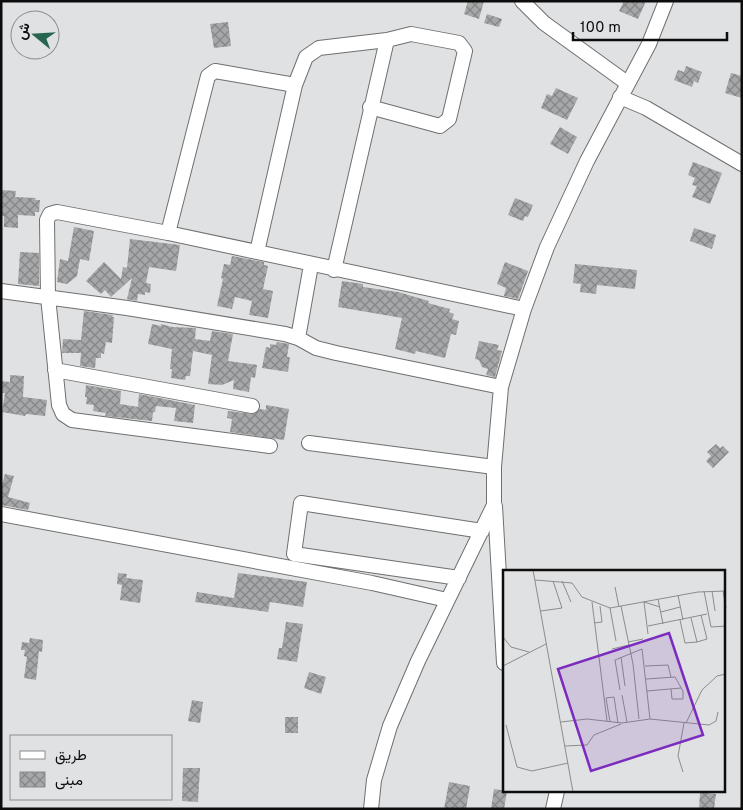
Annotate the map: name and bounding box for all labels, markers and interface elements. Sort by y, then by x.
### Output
north arrow [10,10,60,60]
scale bar [573,10,727,42]
text: 100 m [580,19,621,38]
text: ش [13,21,35,42]
inset map [503,570,726,792]
legend [10,735,172,800]
text: طريق [55,747,87,766]
text: مبنى [55,772,83,791]

